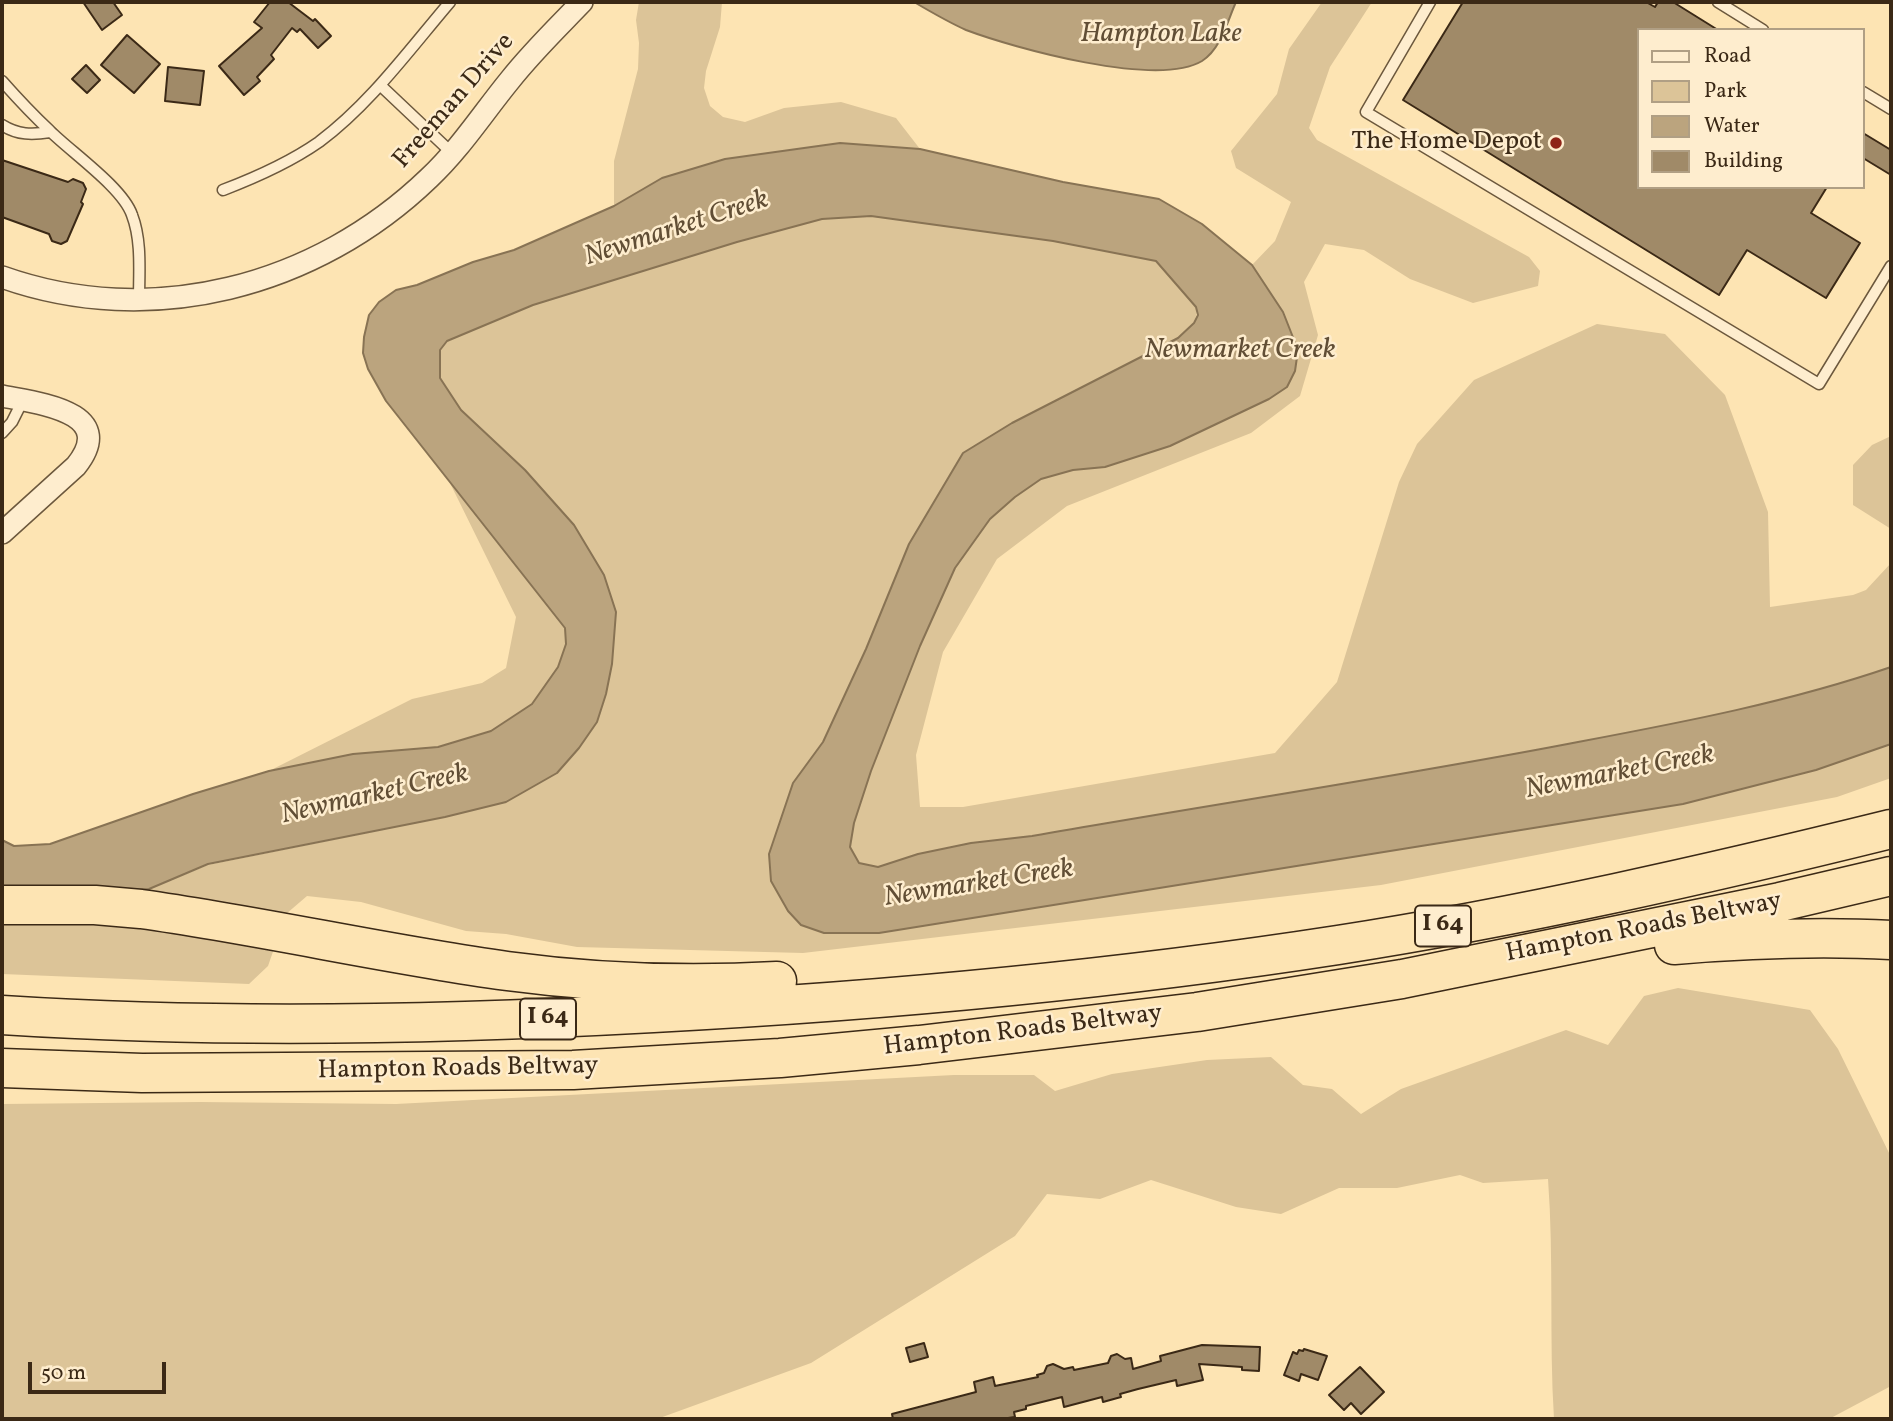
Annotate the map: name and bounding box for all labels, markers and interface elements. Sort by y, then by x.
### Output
water label: Hampton Lake [1080,19,1242,53]
street label: Freeman Drive [388,28,522,176]
legend [1638,28,1865,189]
text: Road [1704,42,1751,71]
text: Park [1704,77,1747,106]
text: Water [1704,112,1760,141]
place label: The Home Depot [1351,127,1542,159]
marker: The Home Depot [1548,135,1564,151]
text: Building [1704,147,1783,176]
water label: Newmarket Creek [581,184,773,276]
water label: Newmarket Creek [1144,335,1336,369]
water label: Newmarket Creek [1523,739,1717,809]
water label: Newmarket Creek [278,758,472,834]
water label: Newmarket Creek [882,853,1076,917]
street label: Hampton Roads Beltway [1503,887,1785,971]
road number: I 64 [1415,906,1471,946]
road number: I 64 [520,999,576,1040]
street label: Hampton Roads Beltway [882,999,1164,1065]
street label: Hampton Roads Beltway [317,1052,599,1088]
scale bar [32,1348,170,1392]
text: 50 m [41,1359,86,1388]

